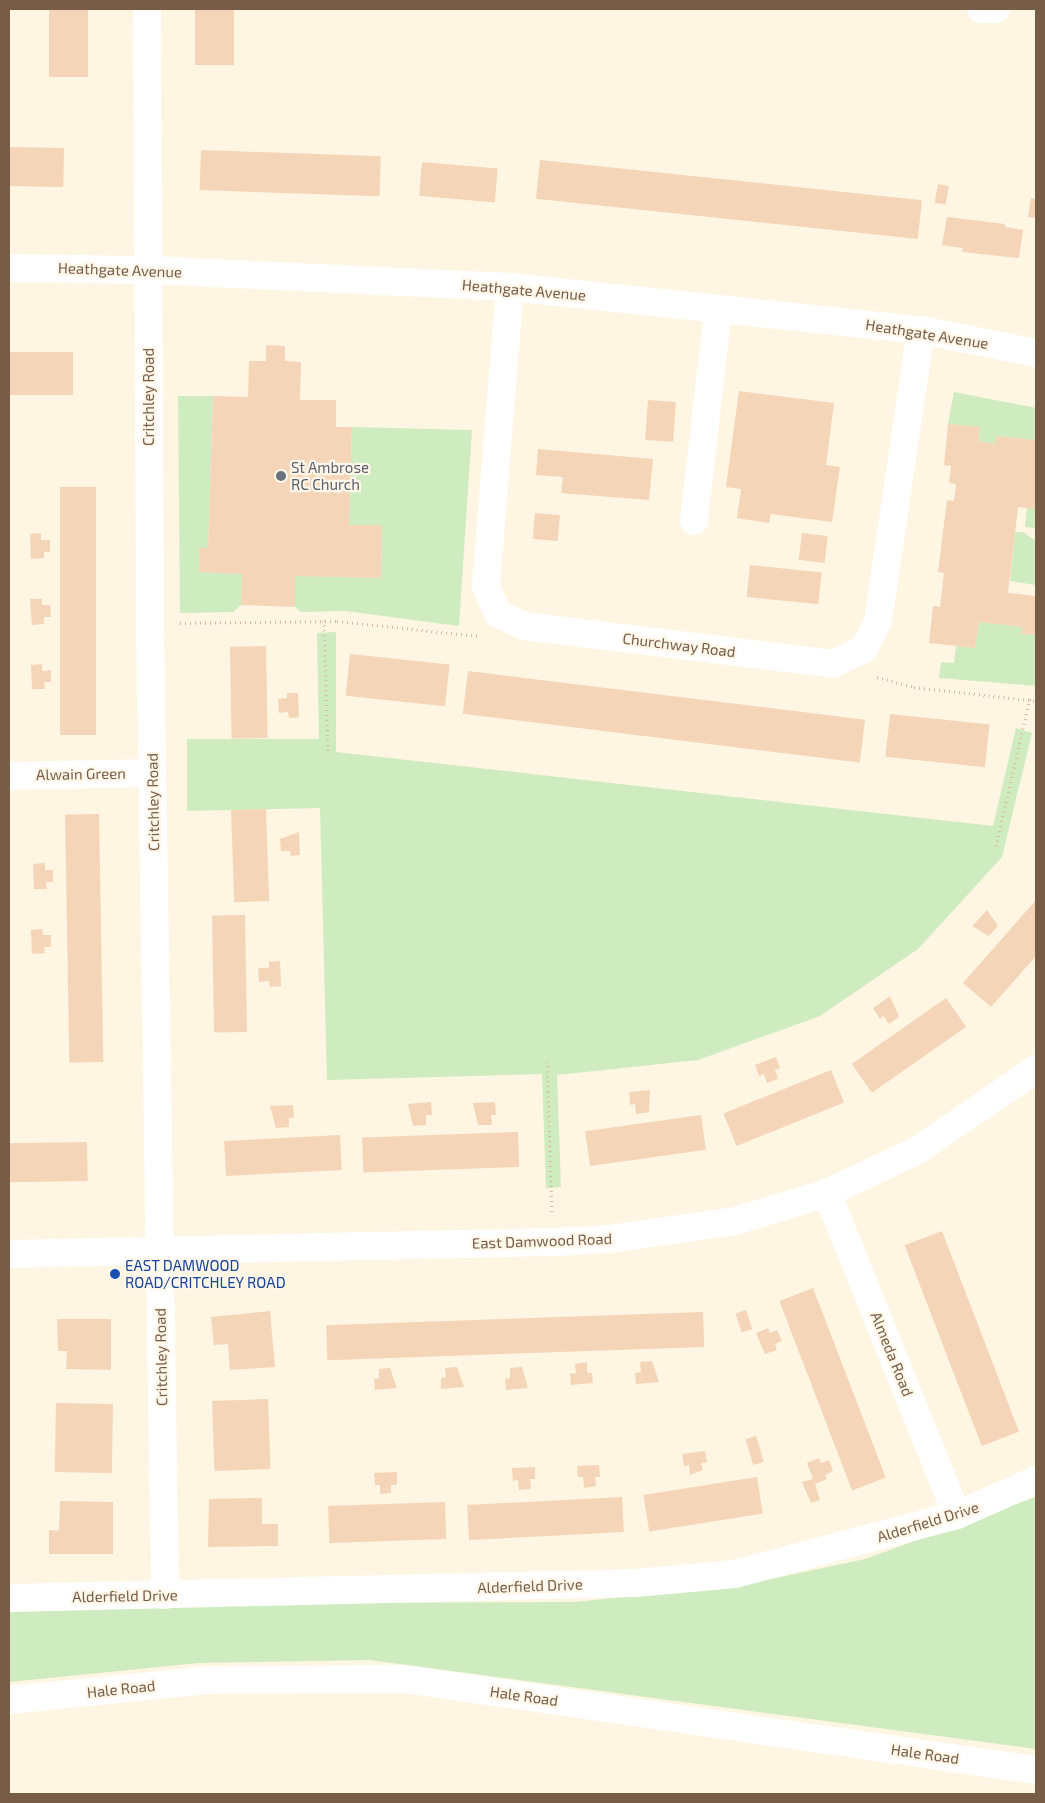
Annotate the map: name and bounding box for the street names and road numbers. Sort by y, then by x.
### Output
street label: Heathgate Avenue [57,259,183,281]
street label: Heathgate Avenue [461,276,587,304]
street label: Heathgate Avenue [864,315,990,353]
street label: Critchley Road [140,348,158,446]
street label: Churchway Road [621,629,737,661]
street label: Critchley Road [143,753,163,851]
street label: Alwain Green [36,764,126,784]
street label: East Damwood Road [471,1230,613,1252]
street label: Critchley Road [151,1308,171,1406]
street label: Almeda Road [867,1309,917,1399]
street label: Alderfield Drive [875,1498,981,1546]
street label: Alderfield Drive [477,1575,583,1597]
street label: Alderfield Drive [72,1586,178,1606]
street label: Hale Road [86,1676,156,1702]
street label: Hale Road [489,1682,559,1710]
street label: Hale Road [890,1740,960,1768]

